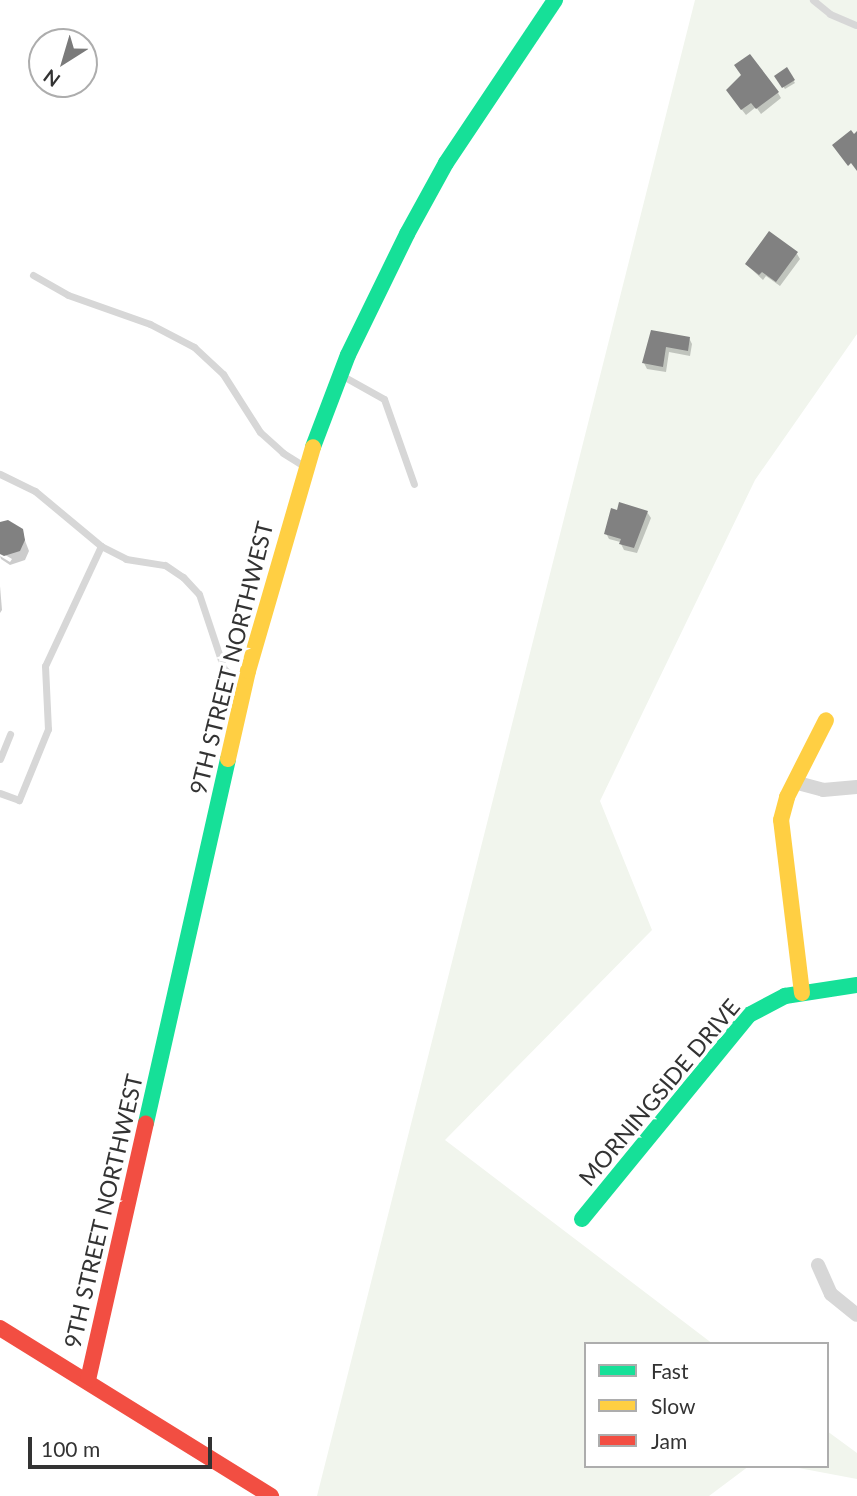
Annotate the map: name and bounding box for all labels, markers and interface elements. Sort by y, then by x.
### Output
north arrow [28,28,98,98]
text: N [39,65,64,92]
street label: 9TH STREET NORTHWEST [184,518,278,798]
street label: MORNINGSIDE DRIVE [573,993,745,1191]
street label: 9TH STREET NORTHWEST [58,1071,148,1351]
legend [584,1342,829,1468]
text: Fast [651,1358,688,1383]
text: Slow [651,1393,695,1418]
scale bar [32,1422,215,1466]
text: Jam [651,1428,687,1453]
text: 100 m [41,1436,100,1461]

